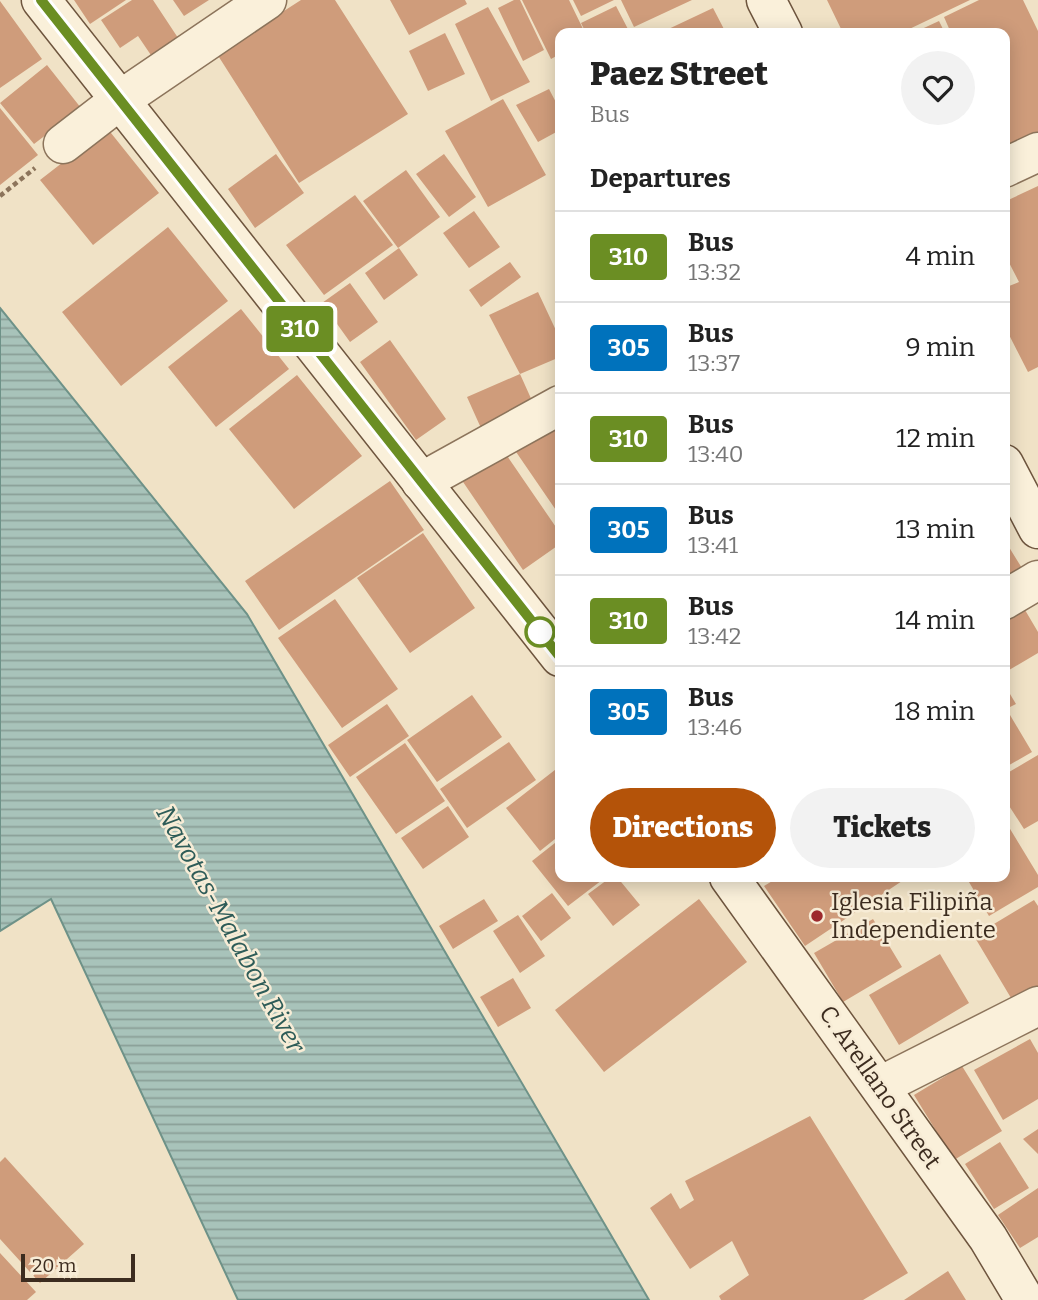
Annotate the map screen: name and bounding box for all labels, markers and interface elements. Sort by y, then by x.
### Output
button: heart [901,51,975,125]
text: Paez Street [590,54,768,94]
text: Bus [590,100,630,128]
text: Departures [590,163,731,194]
text: Bus [688,227,734,258]
text: 4 min [906,241,975,272]
text: 310 [609,243,648,271]
text: 13:32 [688,258,741,286]
line badge: 310 [260,306,340,352]
text: 310 [280,315,320,343]
text: Bus [688,318,734,349]
text: 9 min [906,332,975,363]
text: 305 [607,334,650,362]
text: 13:37 [688,349,740,377]
text: Bus [688,409,734,440]
text: 12 min [896,423,975,454]
text: 310 [609,425,648,453]
text: 13:40 [688,440,743,468]
text: Bus [688,500,734,531]
text: 13 min [895,514,975,545]
text: 305 [607,516,650,544]
text: 13:41 [688,531,738,559]
text: Bus [688,591,734,622]
text: 14 min [895,605,975,636]
text: 310 [609,607,648,635]
unlabelled marker [525,617,555,647]
text: 13:42 [688,622,741,650]
text: Bus [688,682,734,713]
text: 18 min [895,696,975,727]
text: 305 [607,698,650,726]
text: 13:46 [688,713,742,741]
button: Directions [590,788,776,868]
button: Tickets [790,788,975,868]
water label: Navotas-Malabon River [150,800,312,1059]
place label: Iglesia Filipiña Independiente [831,888,996,944]
marker: Iglesia Filipiña Independiente [809,908,825,924]
street label: C. Arellano Street [813,1000,947,1174]
scale bar [21,1251,135,1283]
text: 20 m [32,1254,76,1277]

